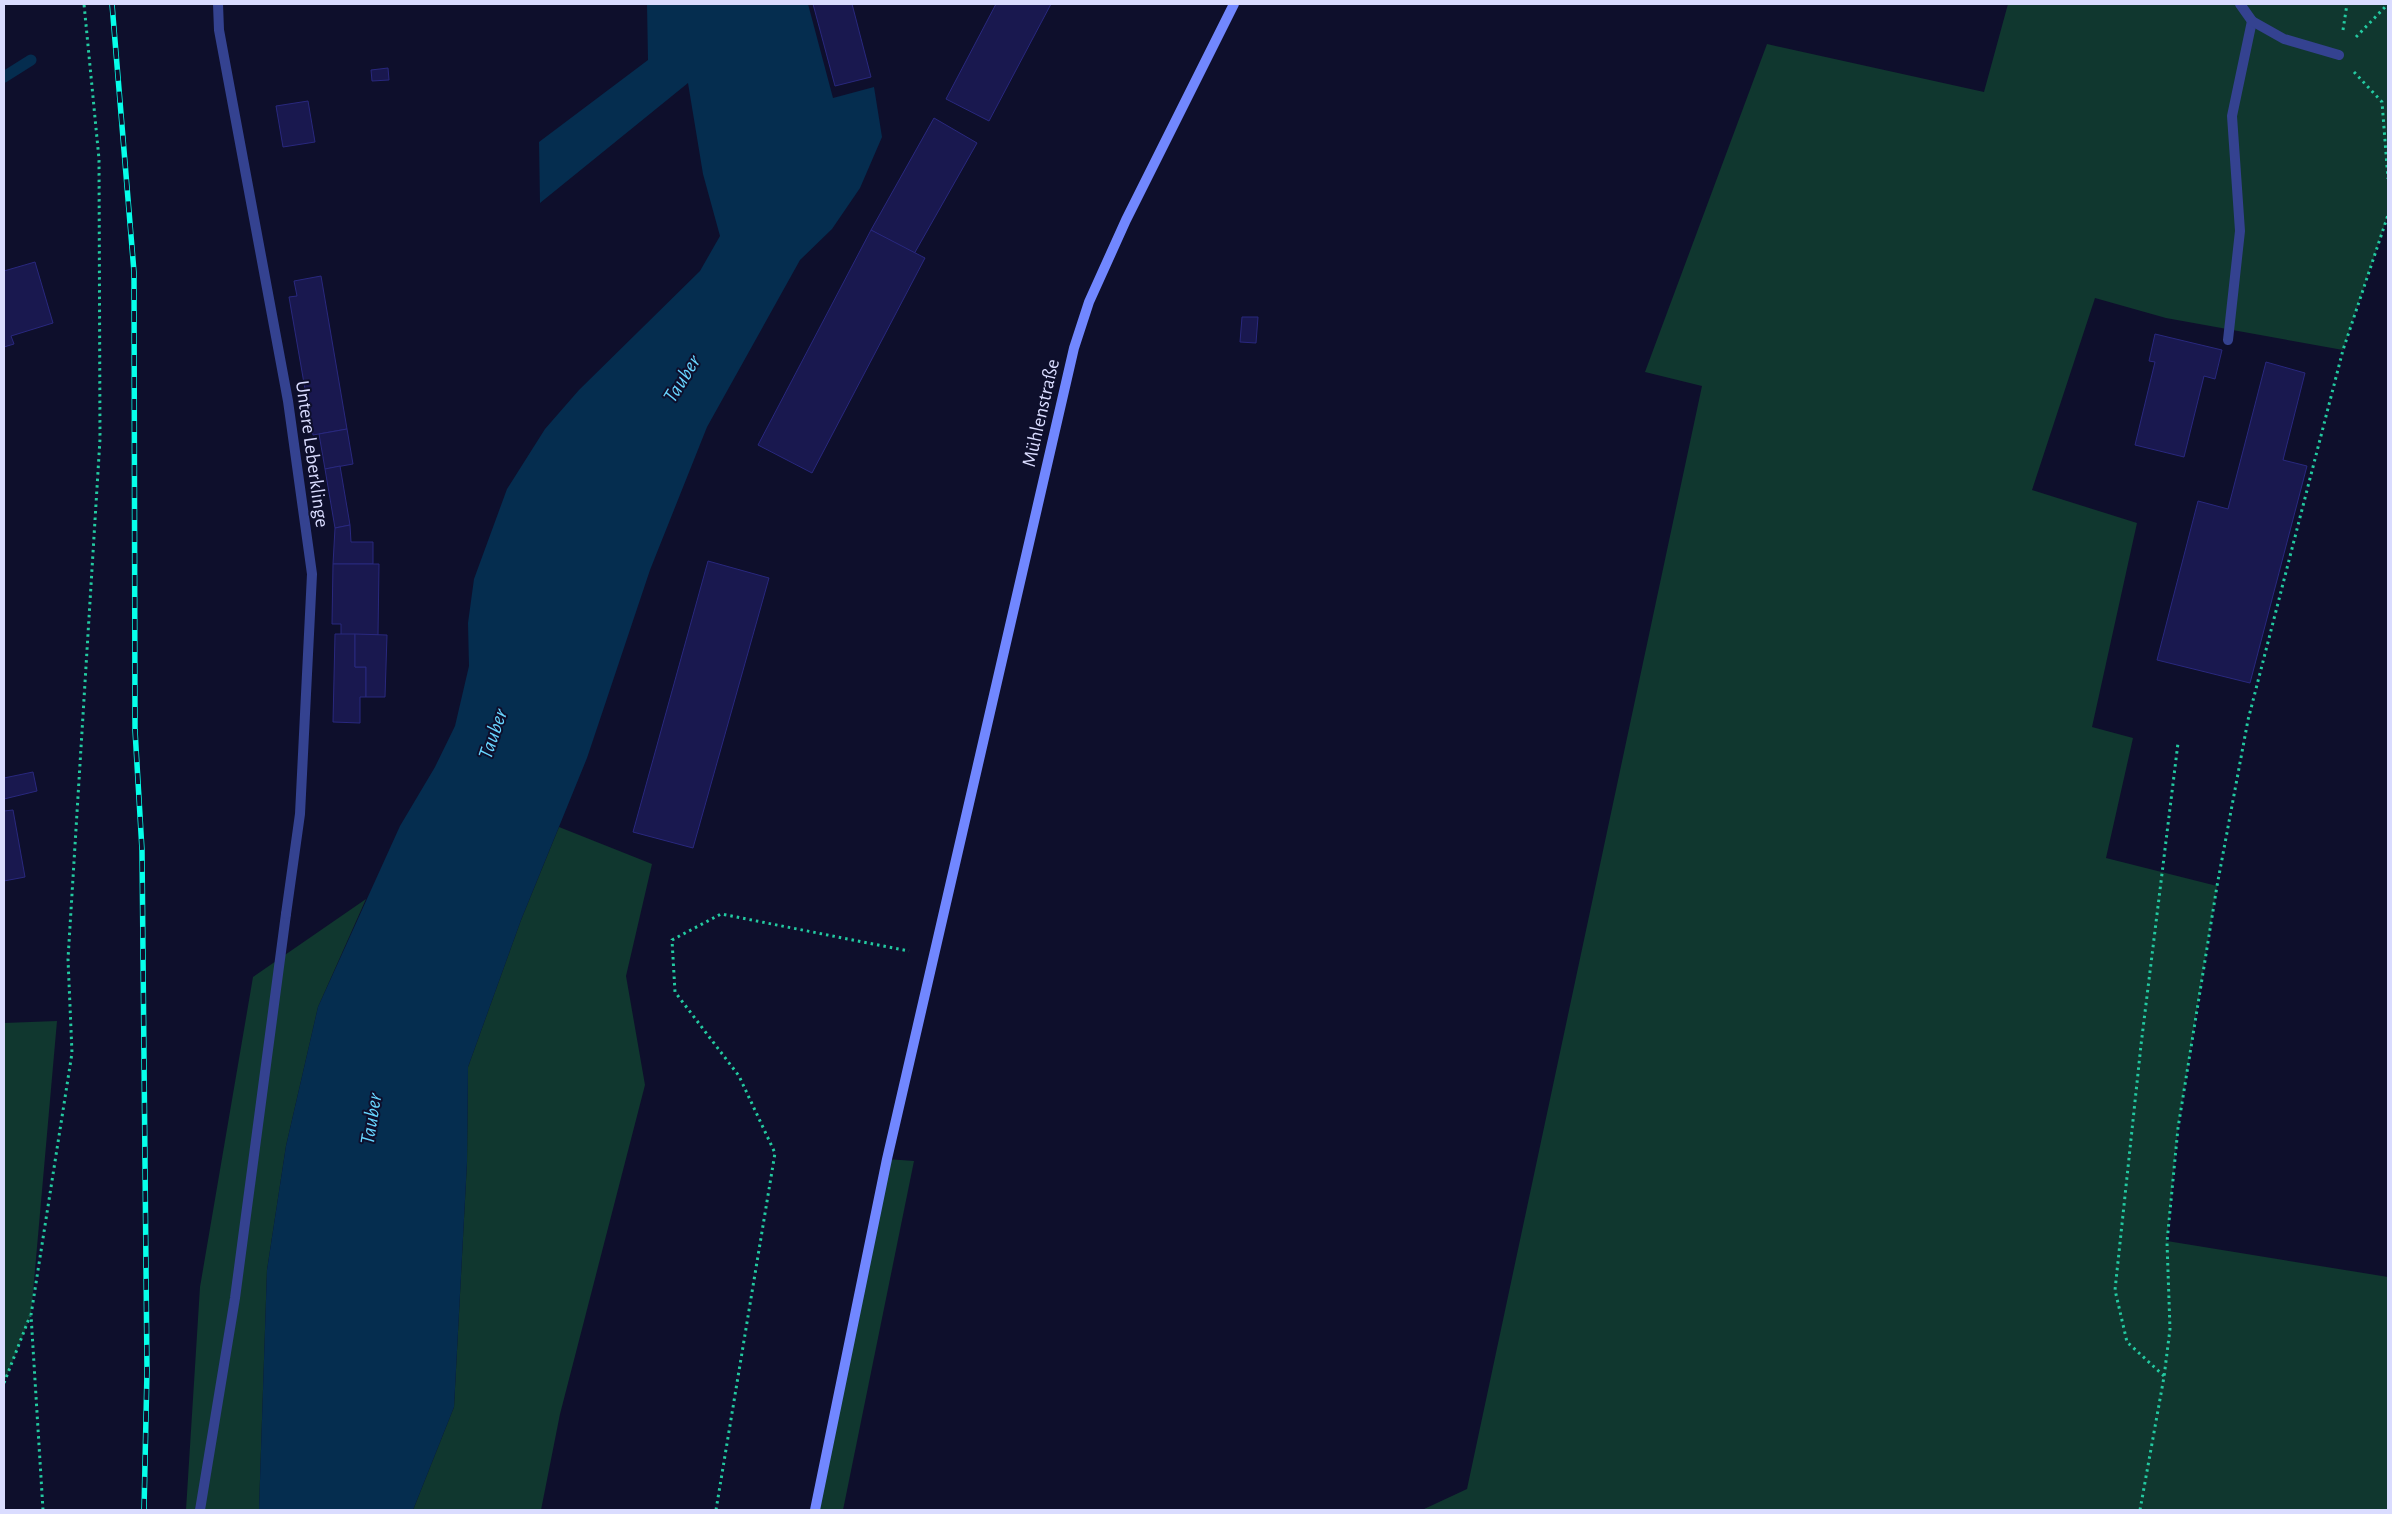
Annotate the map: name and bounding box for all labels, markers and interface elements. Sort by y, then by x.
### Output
water label: Tauber [659,351,705,406]
street label: Mühlenstraße [1019,357,1063,469]
street label: Untere Leberklinge [292,379,332,529]
water label: Tauber [475,705,512,762]
water label: Tauber [357,1091,386,1146]

